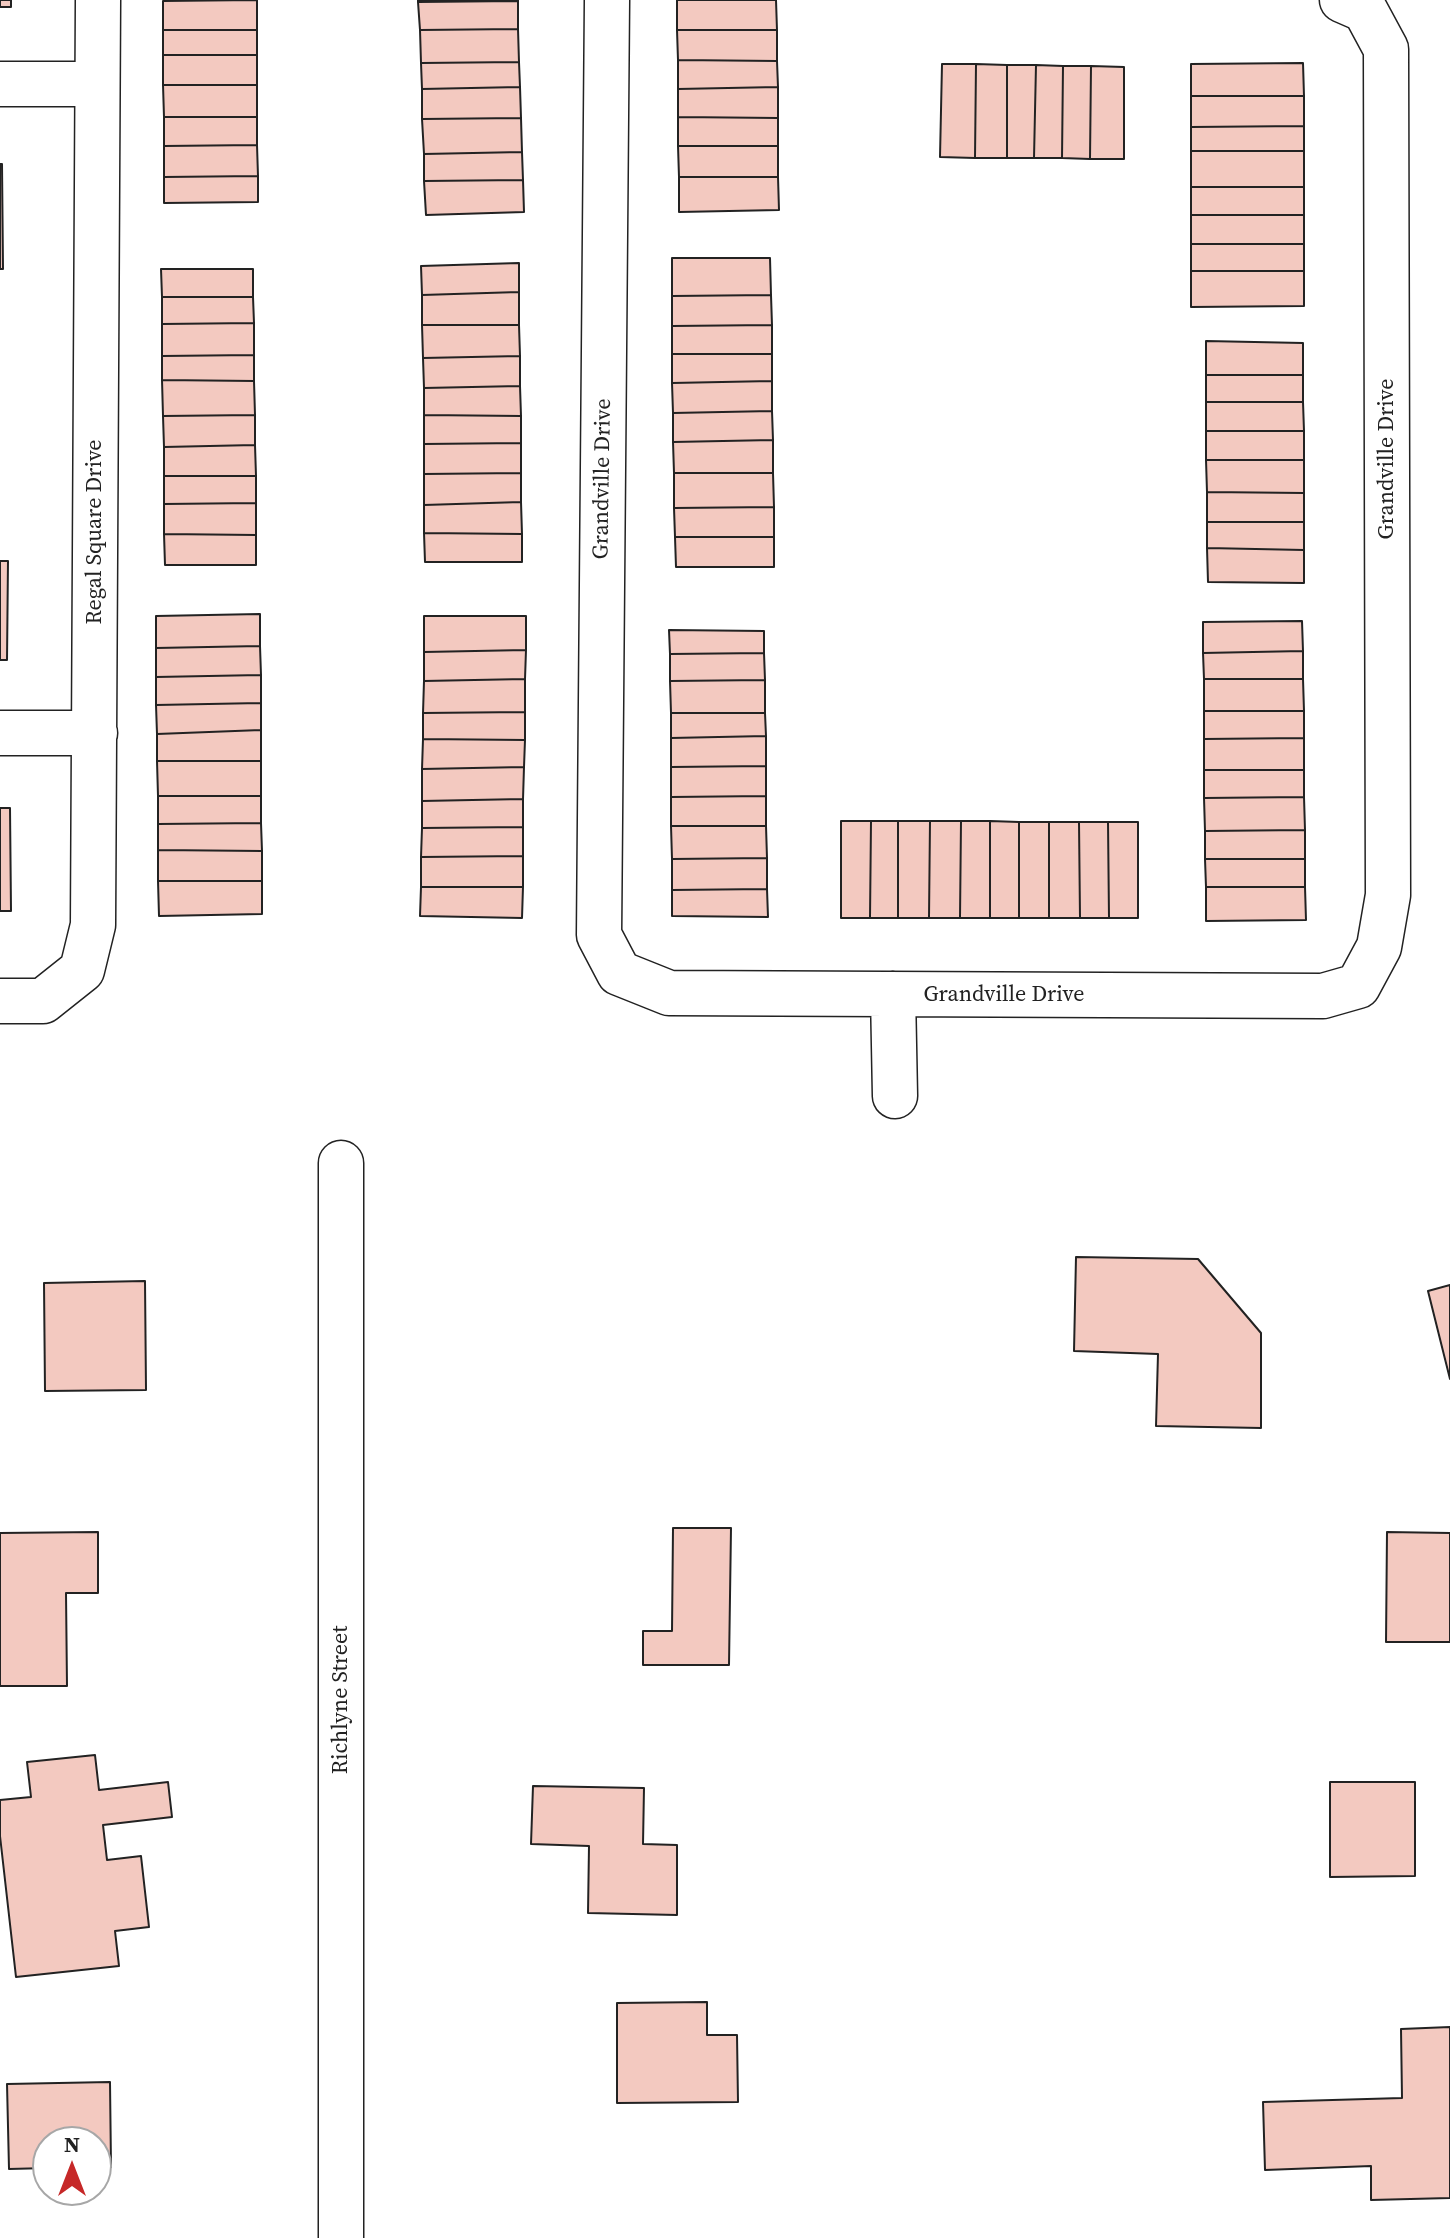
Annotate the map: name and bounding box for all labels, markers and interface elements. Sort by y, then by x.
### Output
street label: Grandville Drive [1374,379,1400,539]
street label: Grandville Drive [588,398,618,560]
street label: Regal Square Drive [82,439,108,625]
street label: Grandville Drive [924,982,1084,1008]
street label: Richlyne Street [328,1626,354,1774]
north arrow [32,2126,112,2206]
text: N [64,2129,80,2159]

